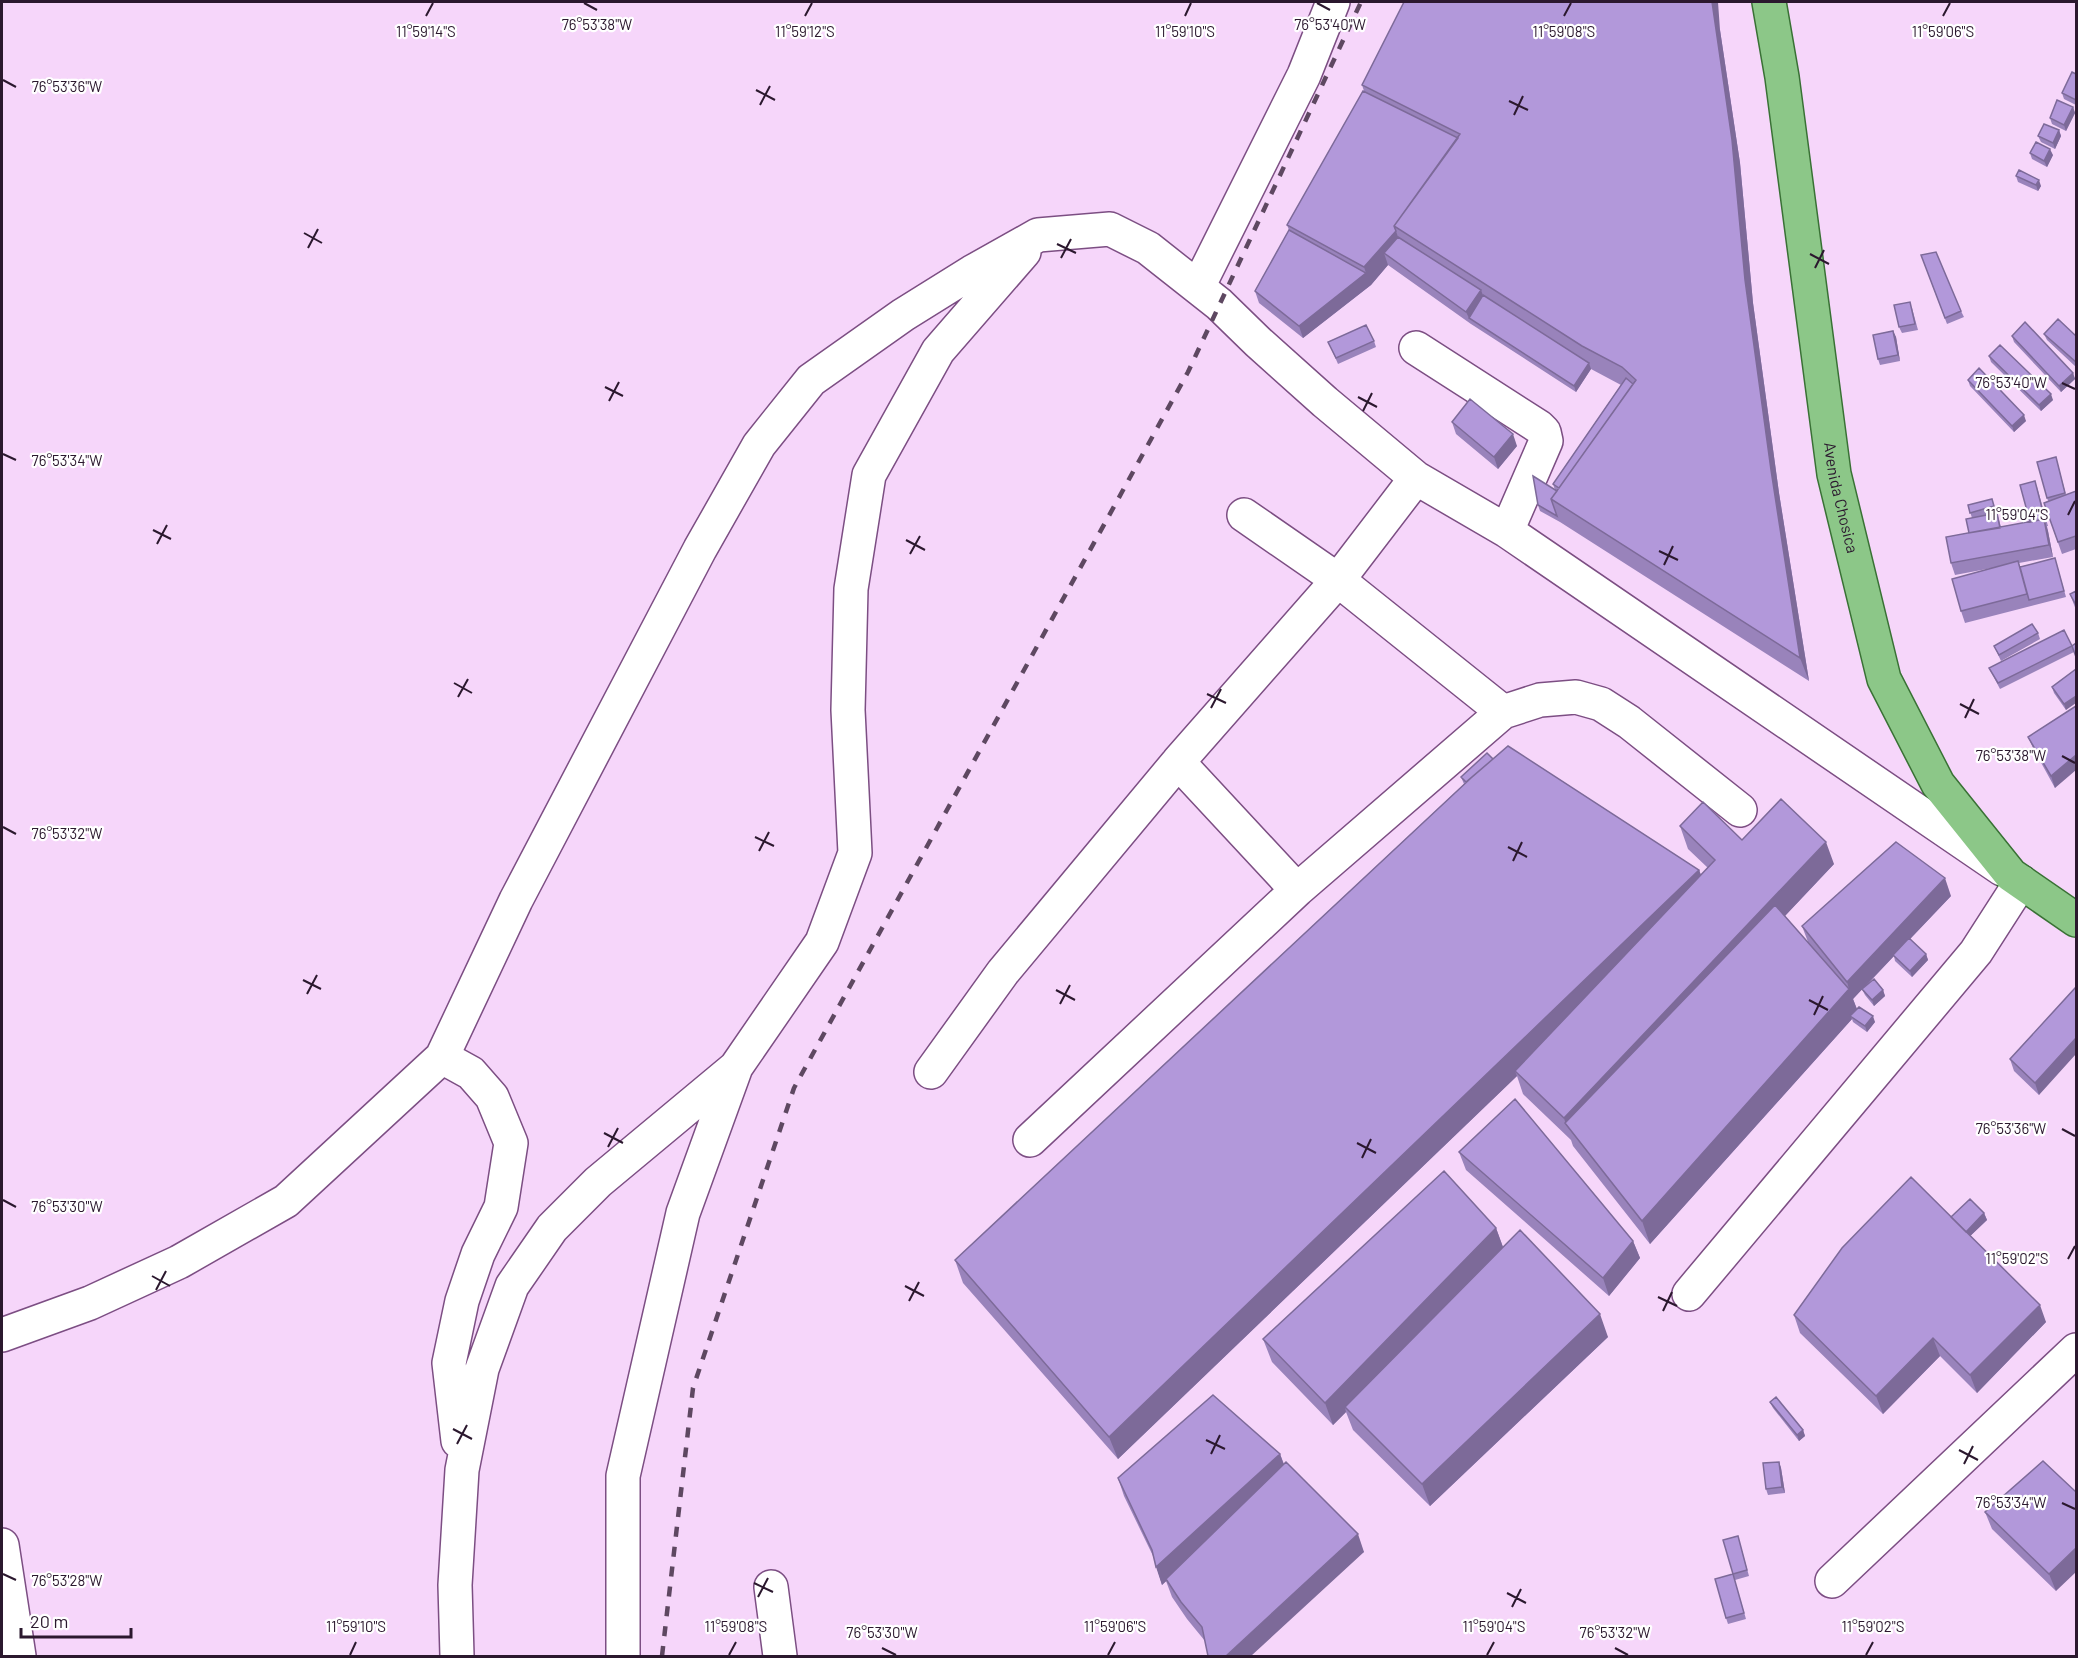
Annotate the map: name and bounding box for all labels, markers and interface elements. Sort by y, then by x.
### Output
text: 76°53'38"W [562,15,632,33]
text: 76°53'40"W [1294,15,1366,33]
text: 11°59'14"S [396,22,456,40]
text: 11°59'12"S [775,22,835,40]
text: 11°59'10"S [1155,22,1215,40]
text: 11°59'08"S [1533,22,1595,40]
text: 11°59'06"S [1912,22,1974,40]
text: 76°53'36"W [32,77,102,95]
text: 76°53'40"W [1975,373,2047,391]
street label: Avenida Chosica [1821,441,1863,555]
text: 76°53'34"W [32,451,102,469]
text: 11°59'04"S [1986,505,2049,523]
text: 76°53'38"W [1976,746,2046,764]
text: 76°53'32"W [32,824,102,842]
text: 76°53'36"W [1976,1119,2046,1137]
text: 76°53'30"W [31,1197,103,1215]
text: 11°59'02"S [1986,1249,2049,1267]
text: 76°53'34"W [1976,1493,2046,1511]
text: 76°53'28"W [32,1571,102,1589]
scale bar [21,1601,130,1639]
text: 20 m [30,1610,68,1632]
text: 11°59'10"S [326,1617,386,1635]
text: 11°59'08"S [705,1617,767,1635]
text: 11°59'06"S [1084,1617,1146,1635]
text: 11°59'04"S [1463,1617,1526,1635]
text: 11°59'02"S [1842,1617,1905,1635]
text: 76°53'30"W [846,1623,918,1641]
text: 76°53'32"W [1580,1623,1650,1641]

